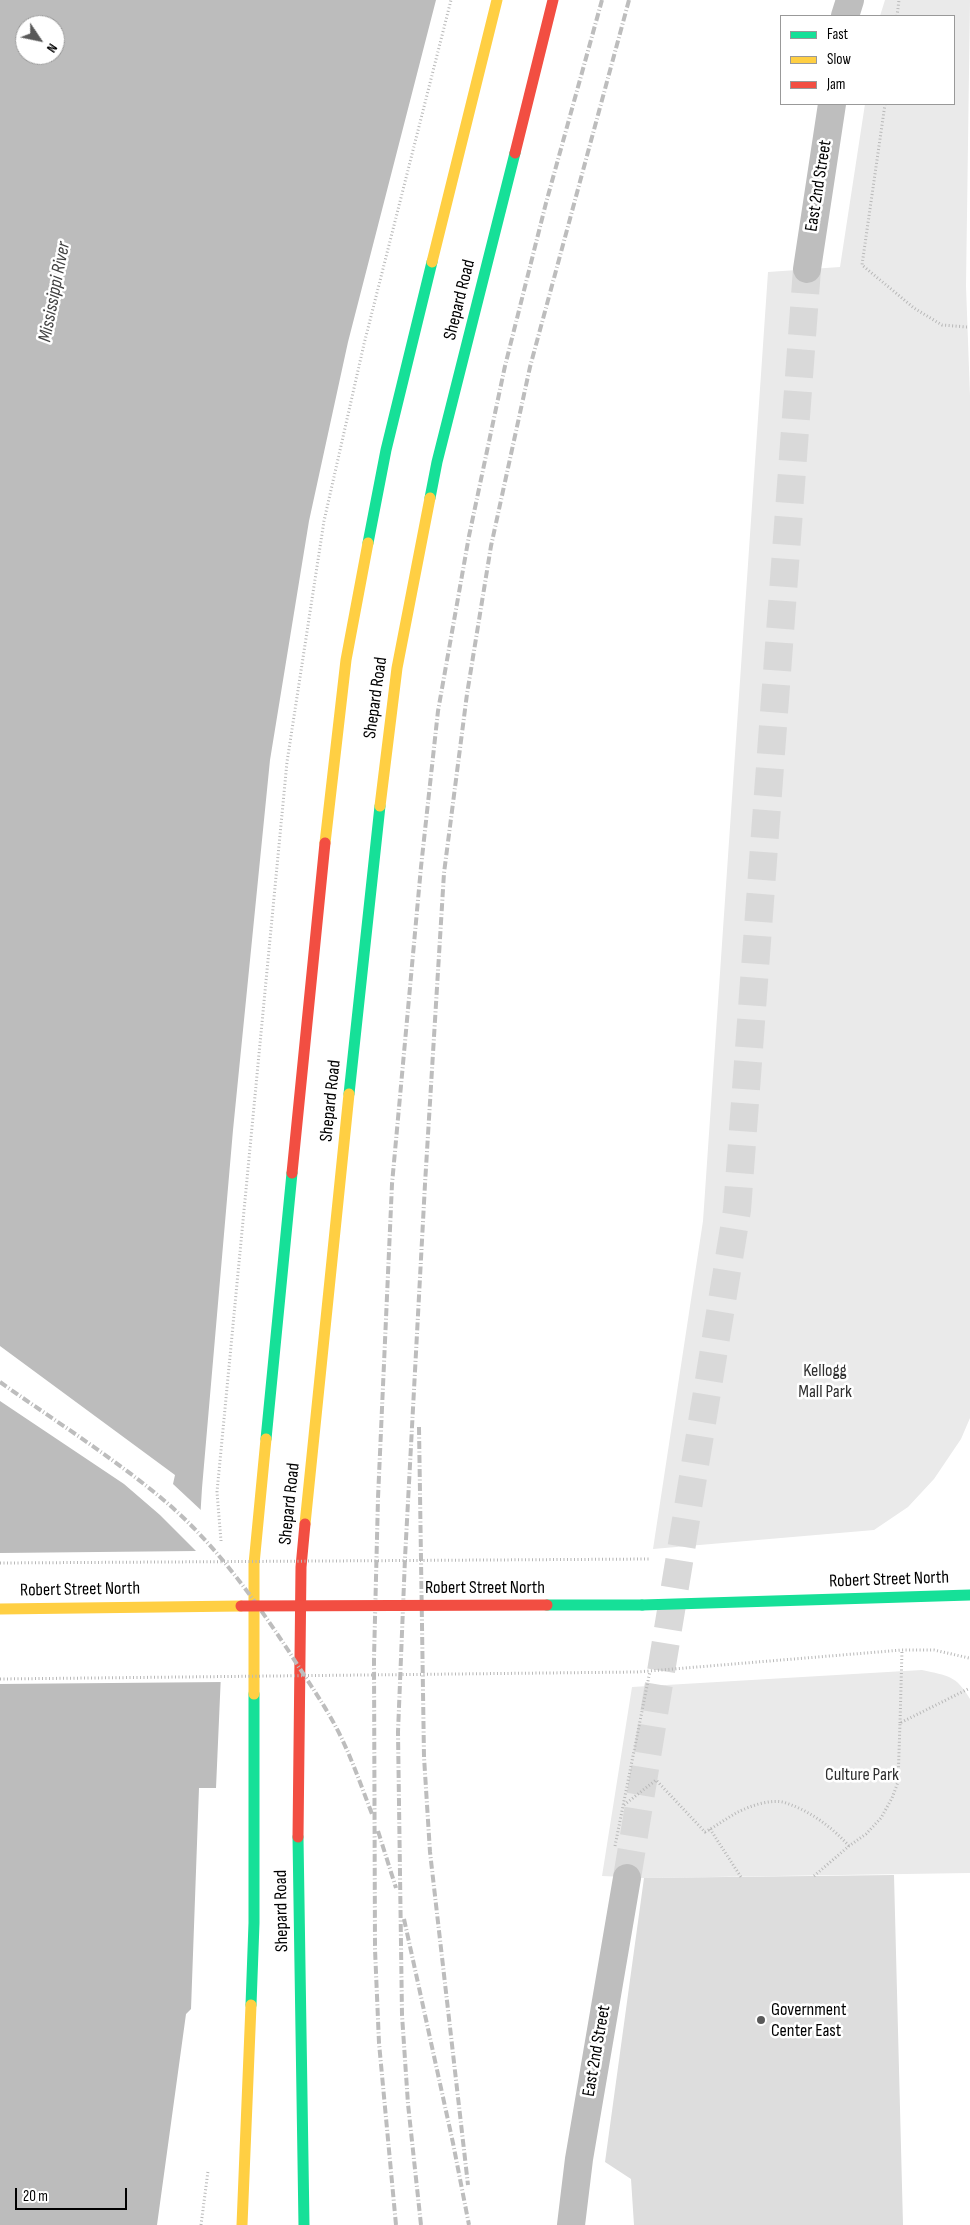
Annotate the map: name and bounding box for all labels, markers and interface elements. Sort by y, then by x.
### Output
north arrow [15,15,65,65]
legend [780,15,955,105]
text: Fast [827,25,848,44]
text: N [43,40,61,56]
text: Slow [827,50,851,69]
text: Jam [827,75,845,94]
street label: East 2nd Street [801,139,837,233]
water label: Mississippi River [34,240,76,344]
street label: Shepard Road [440,257,480,343]
street label: Shepard Road [360,656,392,740]
street label: Shepard Road [316,1059,346,1143]
park label: Kellogg Mall Park [798,1360,852,1402]
street label: Shepard Road [275,1462,305,1546]
street label: Robert Street North [829,1567,949,1593]
street label: Robert Street North [425,1577,545,1599]
street label: Robert Street North [20,1578,140,1602]
park label: Culture Park [825,1764,899,1786]
street label: Shepard Road [270,1870,294,1952]
place label: Government Center East [771,1999,846,2042]
street label: East 2nd Street [578,2004,616,2098]
marker: Government Center East [755,2014,767,2026]
scale bar [18,2178,130,2210]
text: 20 m [23,2187,48,2206]

